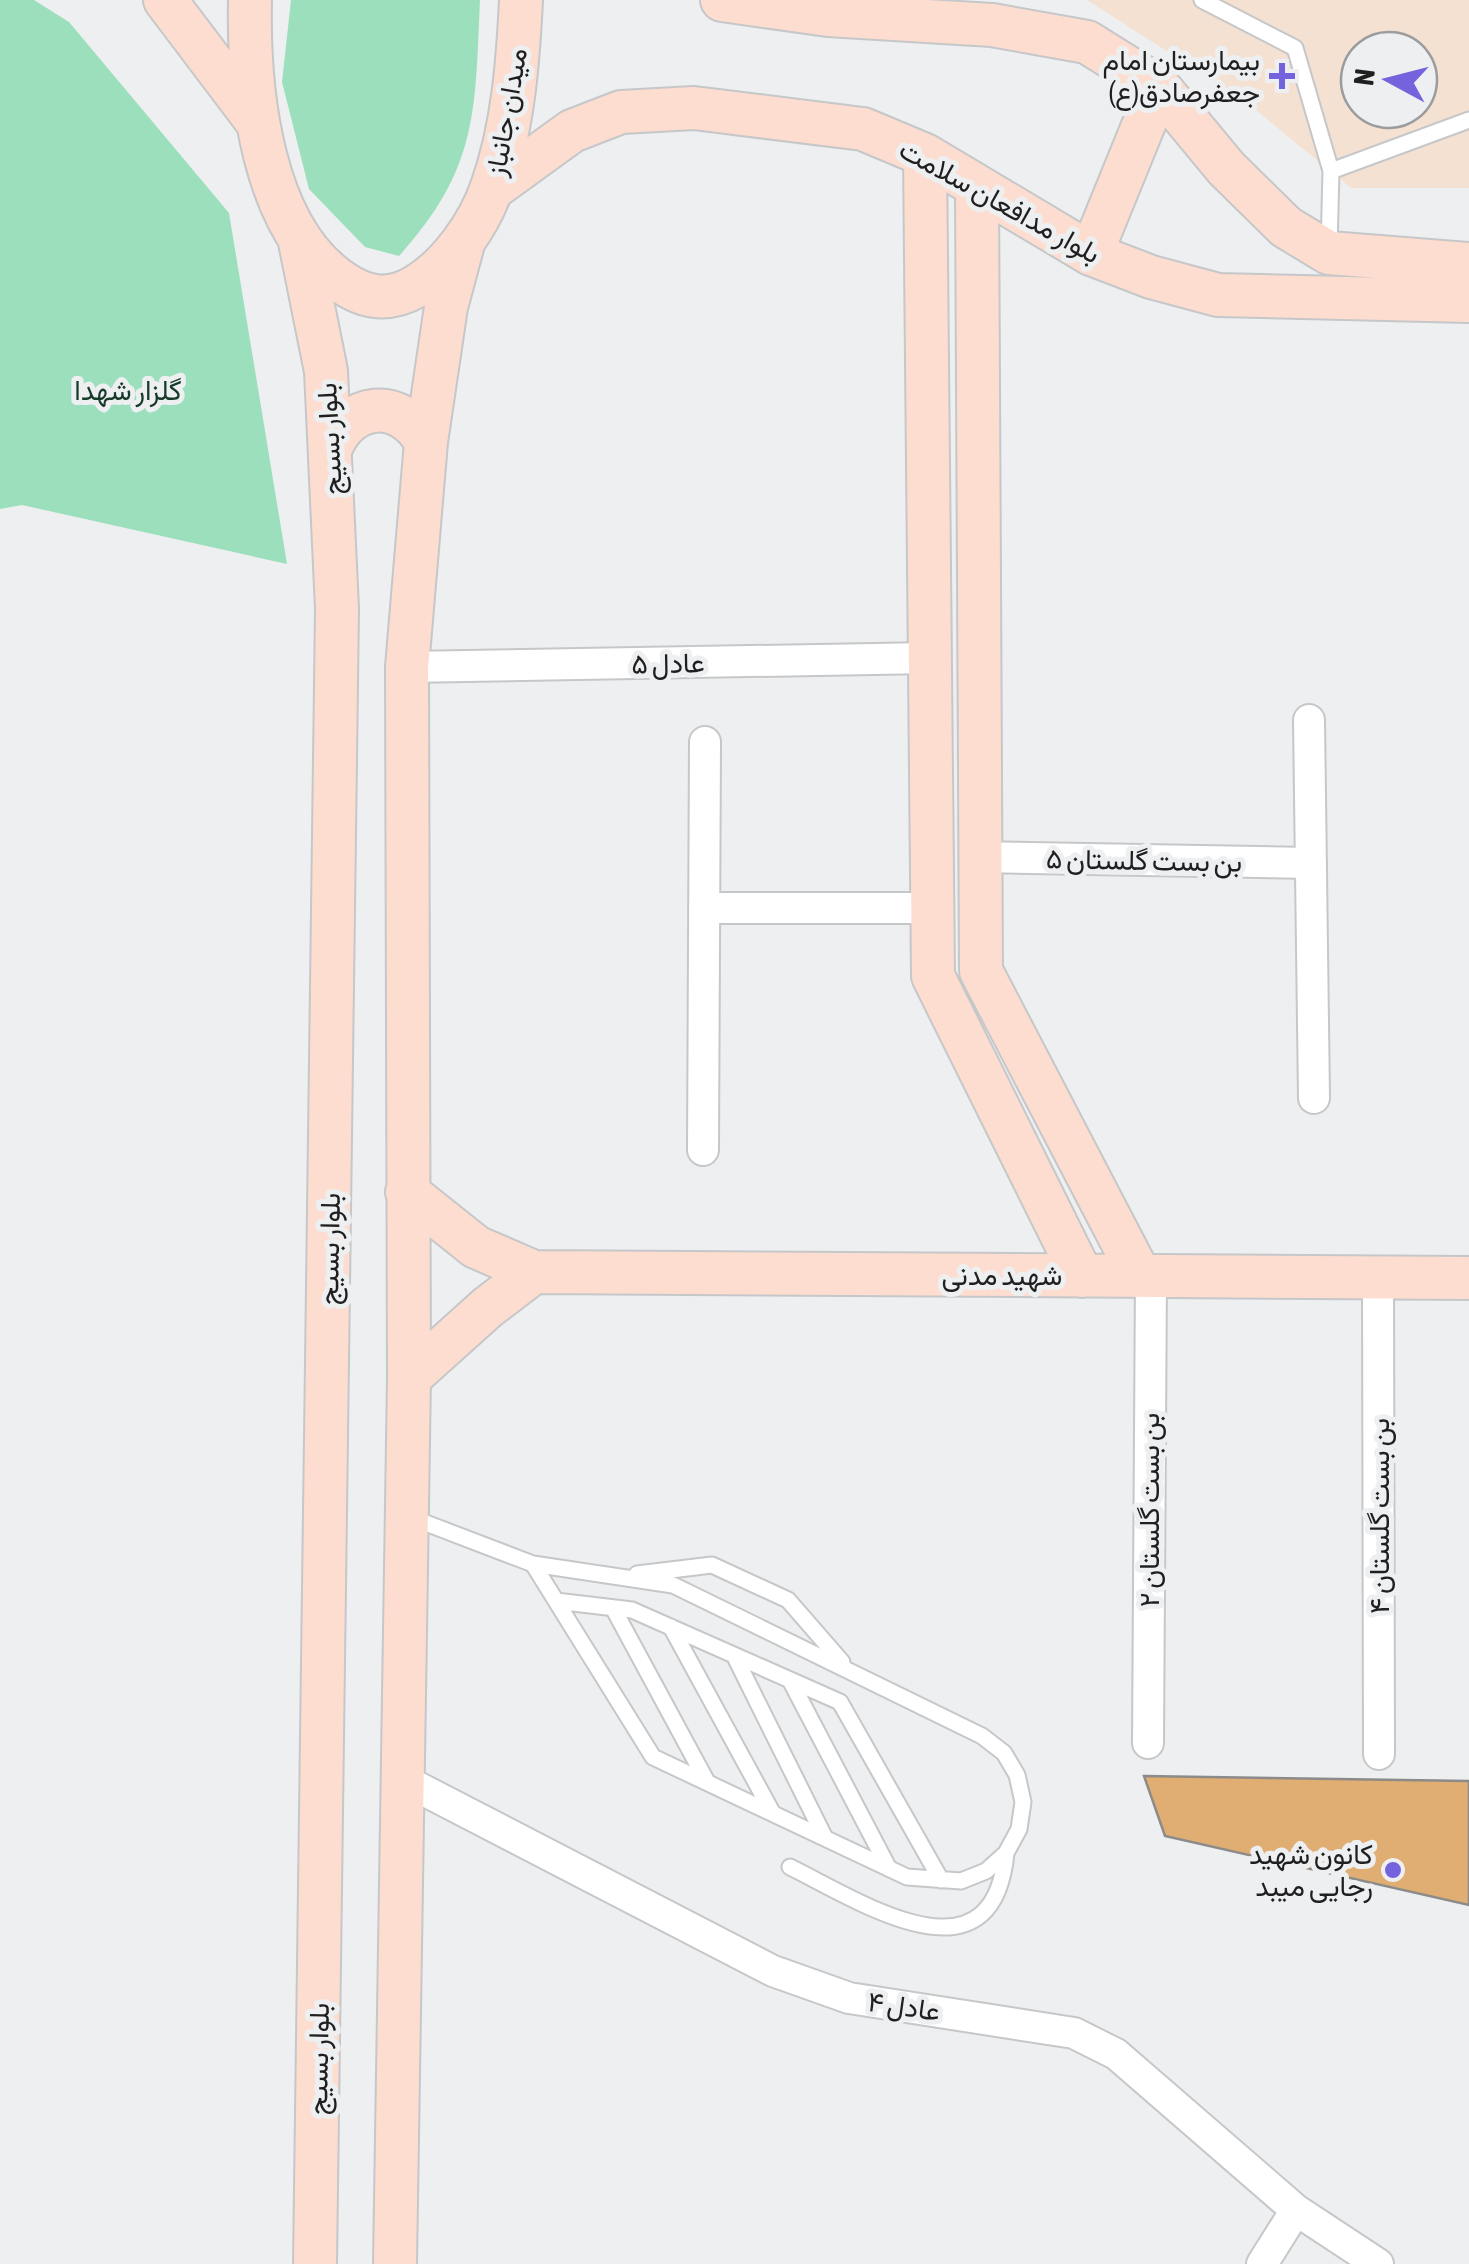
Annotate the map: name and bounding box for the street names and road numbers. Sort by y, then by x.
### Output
street label: میدان جانباز [479,45,535,180]
street label: بلوار مدافعان سلامت [893,133,1106,271]
street label: بلوار بسیج [310,382,352,496]
street label: عادل ۵ [631,646,705,681]
street label: بن بست گلستان ۵ [1046,842,1242,879]
street label: بلوار بسیج [312,1193,350,1306]
street label: شهید مدنی [942,1259,1062,1293]
street label: بن بست گلستان ۲ [1133,1413,1166,1607]
street label: بن بست گلستان ۴ [1363,1418,1396,1614]
street label: عادل ۴ [865,1985,942,2028]
street label: بلوار بسیج [301,2003,339,2116]

